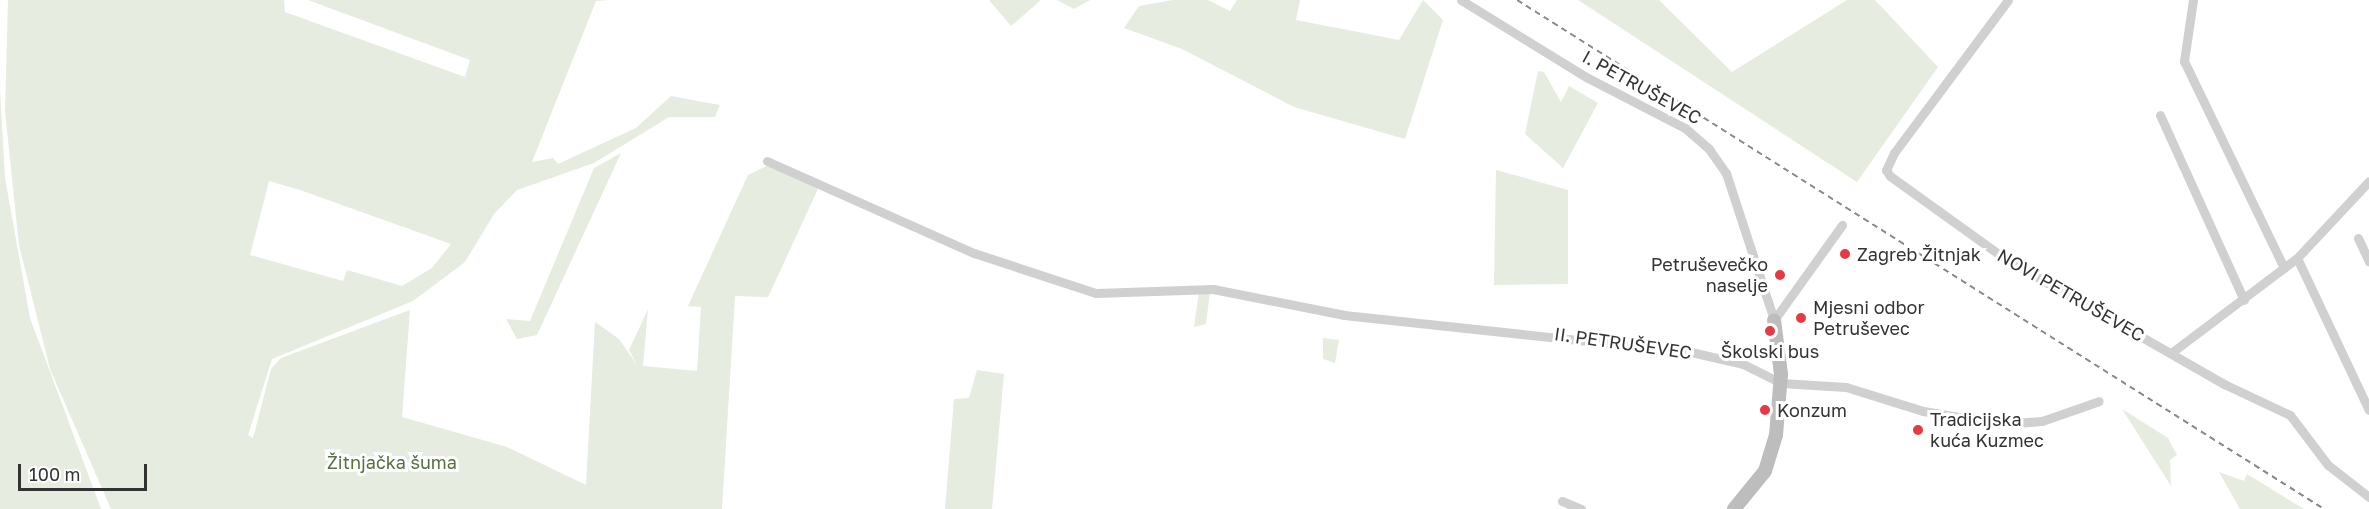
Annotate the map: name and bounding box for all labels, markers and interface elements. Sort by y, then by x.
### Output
street label: I. PETRUŠEVEC [1579,45,1705,129]
place label: Zagreb Žitnjak [1857,243,1981,265]
street label: NOVI PETRUŠEVEC [1994,244,2148,346]
marker: Zagreb Žitnjak [1838,247,1852,261]
place label: Petruševečko naselje [1651,254,1768,296]
marker: Petruševečko naselje [1773,268,1787,282]
place label: Mjesni odbor Petruševec [1813,297,1924,340]
marker: Mjesni odbor Petruševec [1794,311,1808,325]
street label: II. PETRUŠEVEC [1553,323,1693,363]
marker: Školski bus [1763,324,1777,338]
place label: Školski bus [1721,340,1819,362]
place label: Konzum [1777,399,1847,421]
marker: Konzum [1758,403,1772,417]
place label: Tradicijska kuća Kuzmec [1930,409,2044,452]
marker: Tradicijska kuća Kuzmec [1911,423,1925,437]
park label: Žitnjačka šuma [327,451,457,473]
scale bar [21,452,150,490]
text: 100 m [29,463,80,485]

